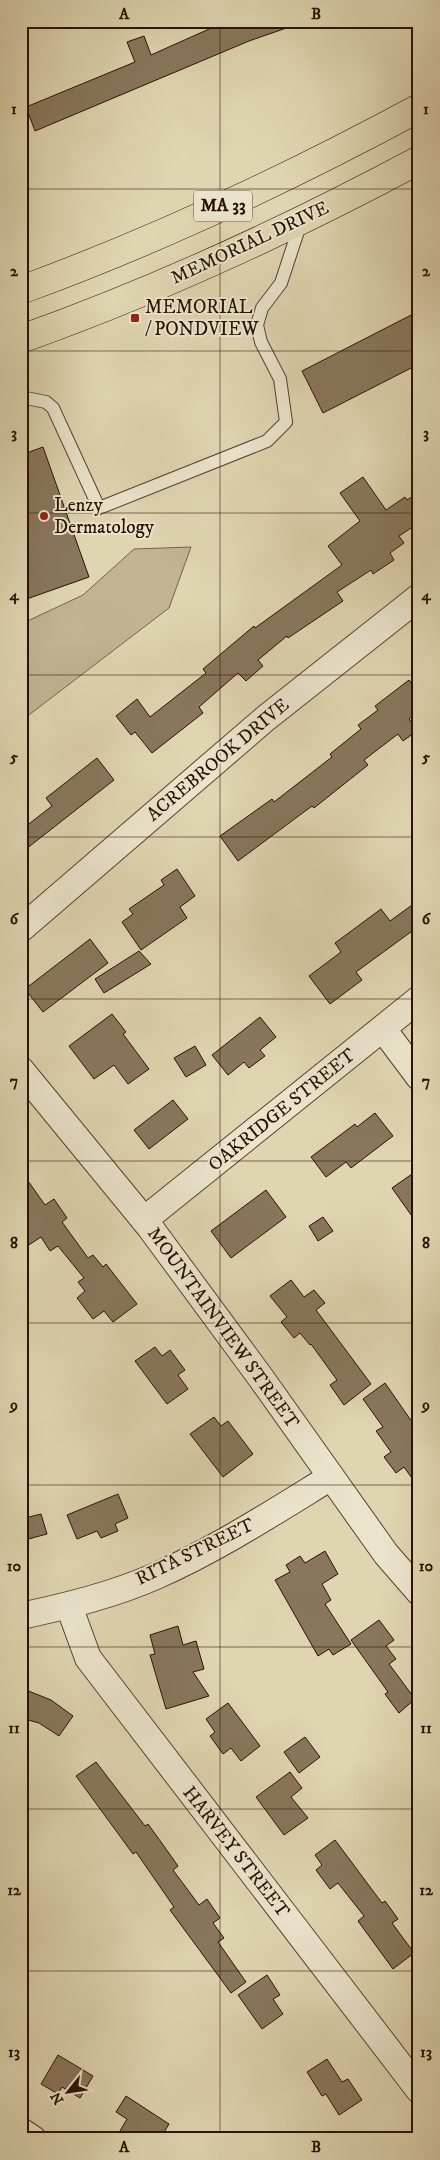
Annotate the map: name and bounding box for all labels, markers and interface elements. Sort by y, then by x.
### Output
text: A [118,4,130,24]
text: B [311,4,321,24]
text: 1 [11,99,17,119]
text: 1 [423,99,429,119]
road number: MA 33 [194,190,252,222]
street label: MEMORIAL DRIVE [167,196,333,290]
text: 2 [10,261,19,281]
text: 2 [422,261,431,281]
place label: MEMORIAL / PONDVIEW [145,296,259,341]
marker: MEMORIAL / PONDVIEW [129,312,141,324]
text: 3 [11,423,17,443]
text: 3 [423,423,429,443]
place label: Lenzy Dermatology [54,494,155,539]
marker: Lenzy Dermatology [38,510,50,522]
text: 4 [8,585,19,605]
text: 4 [420,585,431,605]
street label: ACREBROOK DRIVE [142,694,294,826]
text: 5 [9,747,18,767]
text: 5 [421,747,430,767]
text: 6 [10,909,20,929]
text: 6 [422,909,432,929]
street label: OAKRIDGE STREET [204,1043,361,1176]
text: 7 [10,1071,18,1091]
text: 7 [422,1071,430,1091]
street label: MOUNTAINVIEW STREET [142,1223,304,1434]
text: 8 [10,1233,18,1253]
text: 8 [422,1233,430,1253]
text: 9 [9,1395,18,1415]
text: 9 [421,1395,430,1415]
street label: RITA STREET [132,1513,258,1591]
text: 10 [7,1556,22,1576]
text: 10 [419,1556,434,1576]
text: 11 [8,1718,20,1738]
text: 11 [420,1718,432,1738]
street label: HARVEY STREET [178,1782,295,1923]
text: 12 [7,1880,22,1900]
text: 12 [419,1880,434,1900]
text: 13 [8,2042,20,2062]
text: 13 [420,2042,432,2062]
north arrow [42,2068,92,2118]
text: N [47,2088,68,2107]
text: A [118,2137,130,2157]
text: B [311,2137,321,2157]

